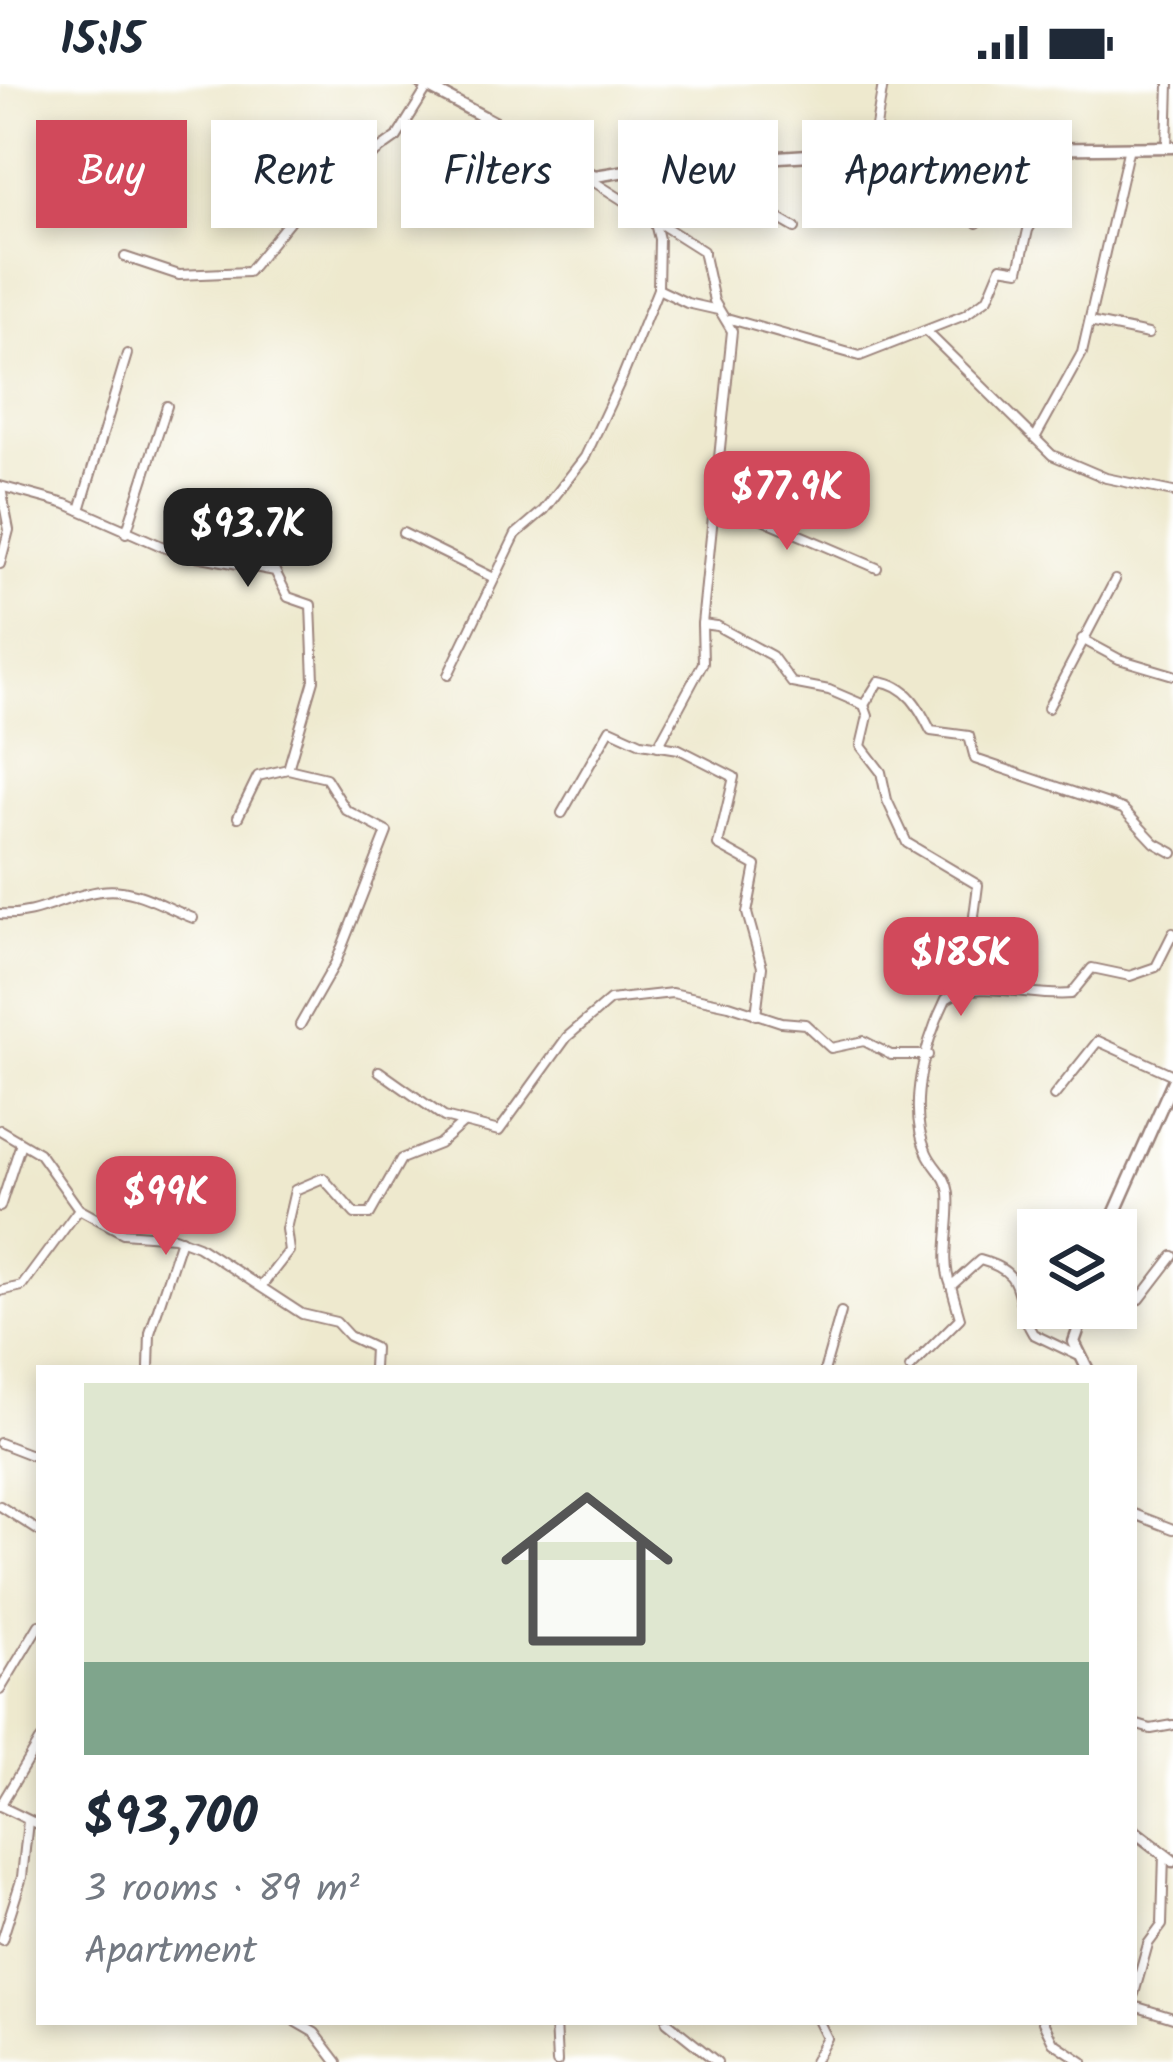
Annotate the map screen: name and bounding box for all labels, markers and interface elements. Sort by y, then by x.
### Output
text: 15:15 [60,6,144,78]
chip: Buy [36,120,187,228]
chip: Rent [211,120,377,228]
chip: Filters [401,120,594,228]
chip: New [618,120,778,228]
chip: Apartment [802,120,1072,228]
pin: $77.9K [689,451,885,553]
text: $77.9K [731,459,843,521]
pin: $93.7K [150,488,346,590]
text: $93.7K [190,496,306,558]
pin: $185K [877,917,1045,1019]
text: $185K [910,925,1012,987]
pin: $99K [95,1156,237,1258]
text: $99K [123,1164,209,1226]
map controls [1017,1209,1137,1329]
button: layers [1017,1209,1137,1329]
icon: home [479,1461,695,1677]
text: $93,700 [84,1779,258,1860]
text: 3 rooms · 89 m² [84,1860,360,1922]
text: Apartment [84,1922,257,1984]

